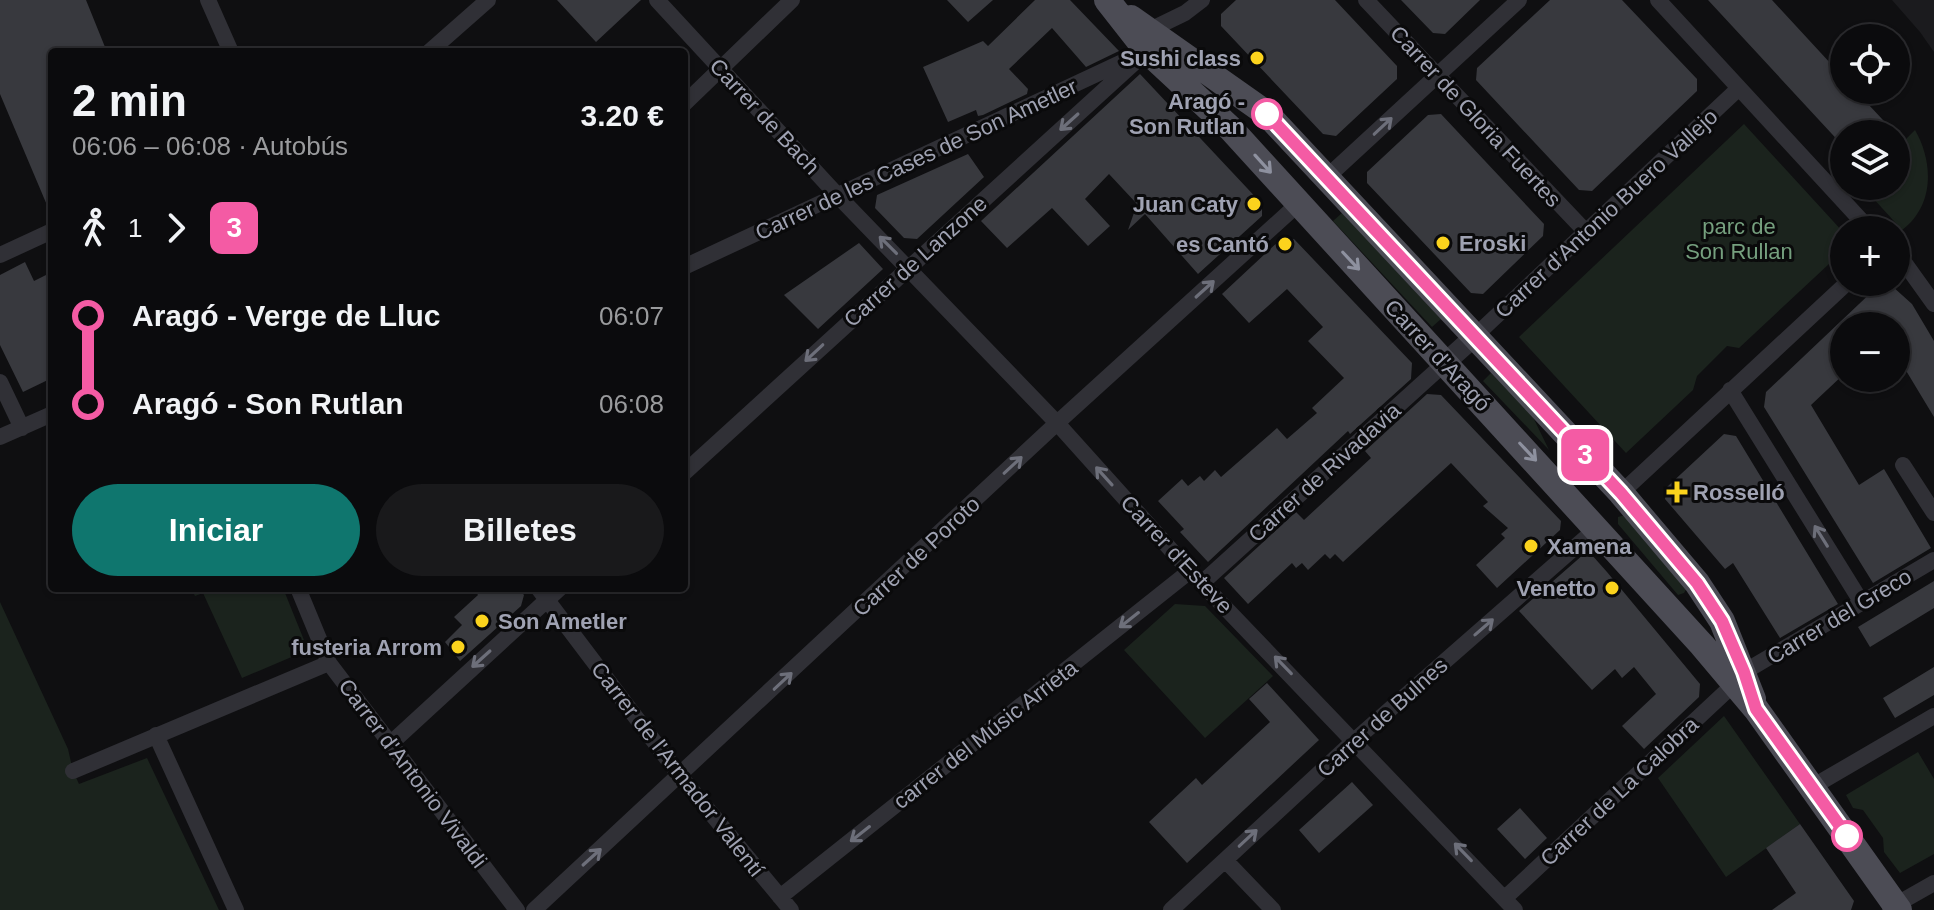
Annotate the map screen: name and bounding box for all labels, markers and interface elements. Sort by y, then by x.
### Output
street label: Carrer de Gloria Fuertes [1385,21,1566,212]
map controls [1830,24,1910,392]
button: locate [1830,24,1910,104]
place label: Sushi class [1120,46,1241,71]
marker: Sushi class [1248,49,1266,67]
street label: Carrer de Bach [705,53,825,179]
street label: Carrer de les Cases de Son Ametler [751,74,1081,245]
text: 2 min [72,76,187,125]
place label: Aragó - Son Rutlan [1129,89,1245,139]
text: 3.20 € [581,99,664,132]
marker: Aragó - Son Rutlan [1252,99,1282,129]
street label: Carrer d'Antonio Buero Vallejo [1490,104,1723,323]
one-way arrow [1059,112,1079,130]
one-way arrow [1372,117,1392,135]
button: layers [1830,120,1910,200]
text: 06:06 – 06:08 · Autobús [72,131,348,161]
one-way arrow [1253,154,1271,174]
street label: Carrer de Lanzone [839,191,992,332]
place label: Juan Caty [1133,192,1239,217]
marker: Juan Caty [1245,195,1263,213]
icon: walk [72,206,116,250]
icon: forward [154,206,198,250]
text: 3 [226,212,242,243]
text: 1 [128,213,142,243]
park label: parc de Son Rullan [1685,214,1793,264]
button: + [1830,216,1910,296]
place label: Eroski [1459,231,1526,256]
place label: es Cantó [1176,232,1269,257]
marker: Eroski [1434,234,1452,252]
marker: es Cantó [1276,235,1294,253]
one-way arrow [878,236,898,255]
one-way arrow [1342,251,1361,271]
one-way arrow [1195,279,1215,298]
street label: Carrer d'Aragó [1380,294,1496,416]
text: Aragó - Verge de Lluc [132,299,440,332]
text: 06:07 [599,301,664,331]
button: − [1830,312,1910,392]
one-way arrow [804,343,824,362]
text: Aragó - Son Rutlan [132,387,404,420]
text: 06:08 [599,389,664,419]
street label: Carrer de Rivadavia [1243,397,1406,547]
line badge: 3 [1559,429,1611,481]
text: 3 [1577,439,1593,470]
one-way arrow [1518,442,1537,461]
one-way arrow [1003,456,1023,474]
one-way arrow [1096,466,1114,486]
place label: Rosselló [1693,480,1785,505]
marker: Rosselló [1668,483,1686,501]
button: Iniciar [72,484,360,576]
button: Billetes [376,484,664,576]
street label: Carrer d'Esteve [1116,490,1238,619]
street label: Carrer de Poroto [848,491,985,621]
one-way arrow [1813,525,1829,548]
place label: Xamena [1547,534,1632,559]
marker: Xamena [1522,537,1540,555]
street label: Carrer del Greco [1763,564,1916,669]
place label: Venetto [1517,576,1596,601]
marker: Venetto [1603,579,1621,597]
place label: Son Ametler [498,609,627,634]
one-way arrow [1119,611,1140,629]
marker: Son Ametler [473,612,491,630]
one-way arrow [1473,618,1493,636]
place label: fusteria Arrom [291,635,442,660]
marker: fusteria Arrom [449,638,467,656]
one-way arrow [472,650,492,668]
street label: Carrer de Bulnes [1312,652,1452,782]
street label: carrer del Músic Arrieta [888,654,1083,814]
one-way arrow [1273,655,1292,675]
street label: Carrer de l'Armador Valentí [586,657,769,882]
one-way arrow [773,671,793,690]
street label: Carrer d'Antonio Vivaldi [333,674,492,873]
street label: Carrer de La Calobra [1535,711,1704,871]
unlabelled marker [1832,821,1862,851]
one-way arrow [850,825,871,843]
one-way arrow [1238,829,1258,847]
one-way arrow [1453,842,1472,862]
one-way arrow [582,848,602,867]

